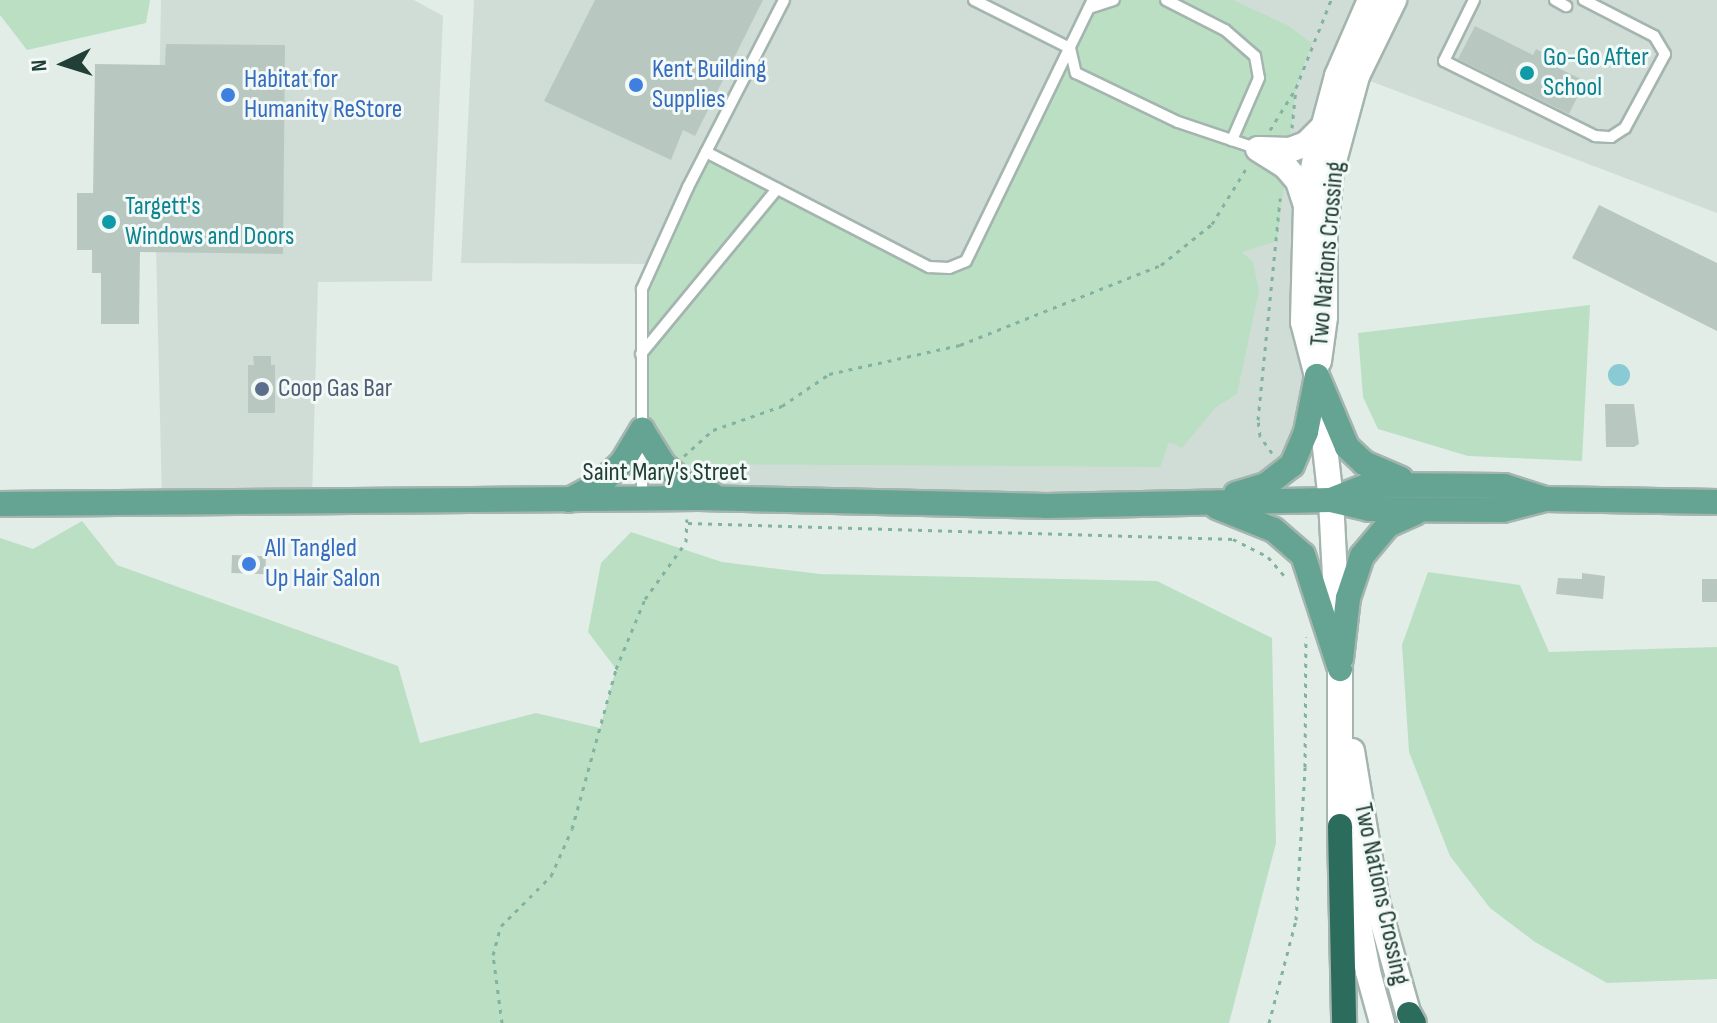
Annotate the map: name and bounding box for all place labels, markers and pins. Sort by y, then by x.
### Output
place label: Go-Go After School [1543,42,1649,104]
place label: Kent Building Supplies [652,54,766,116]
place label: Habitat for Humanity ReStore [244,64,402,126]
marker: Go-Go After School [1518,64,1536,82]
marker: Kent Building Supplies [627,76,645,94]
marker: Habitat for Humanity ReStore [219,86,237,104]
place label: Targett's Windows and Doors [125,191,294,252]
marker: Targett's Windows and Doors [100,213,118,231]
place label: Coop Gas Bar [278,373,392,405]
marker: Coop Gas Bar [253,380,271,398]
place label: All Tangled Up Hair Salon [265,533,380,594]
marker: All Tangled Up Hair Salon [240,555,258,573]

